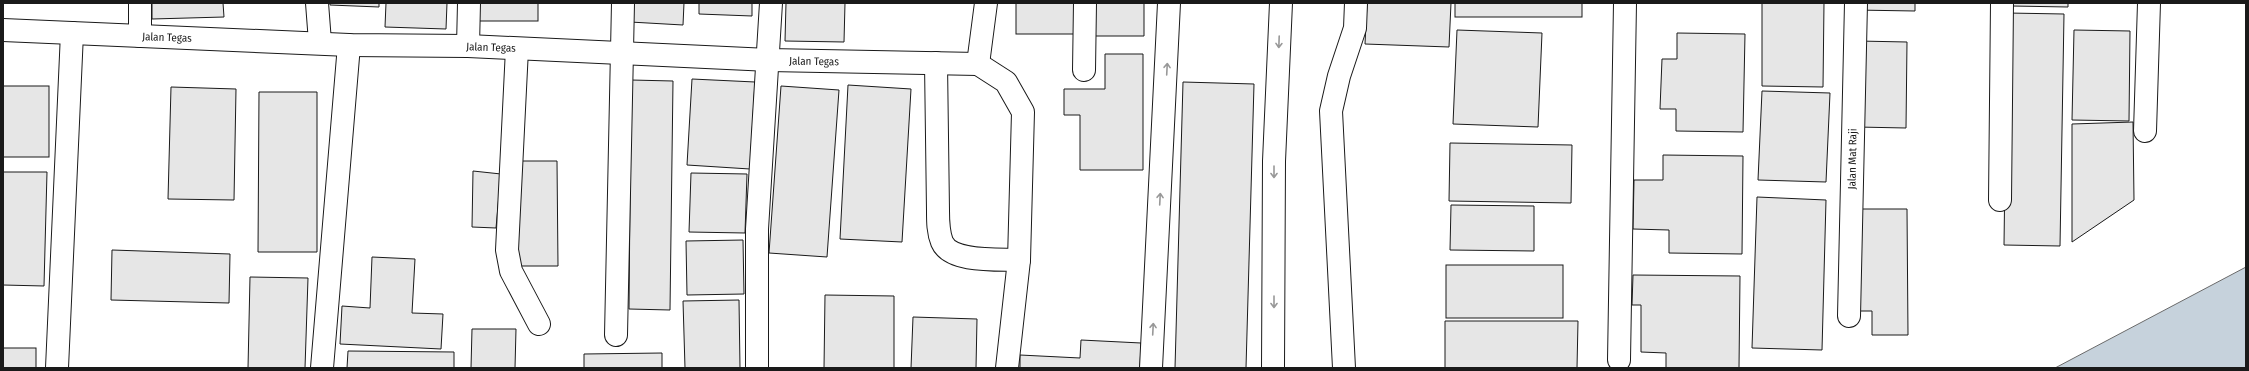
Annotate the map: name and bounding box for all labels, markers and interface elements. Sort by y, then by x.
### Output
street label: Jalan Tegas [142,30,192,45]
one-way arrow [1275,35,1283,48]
street label: Jalan Tegas [466,40,516,55]
street label: Jalan Tegas [789,55,839,68]
one-way arrow [1163,63,1170,76]
street label: Jalan Mat Raji [1845,128,1860,190]
one-way arrow [1270,165,1278,178]
one-way arrow [1156,193,1163,206]
one-way arrow [1270,295,1278,308]
one-way arrow [1149,323,1156,336]

